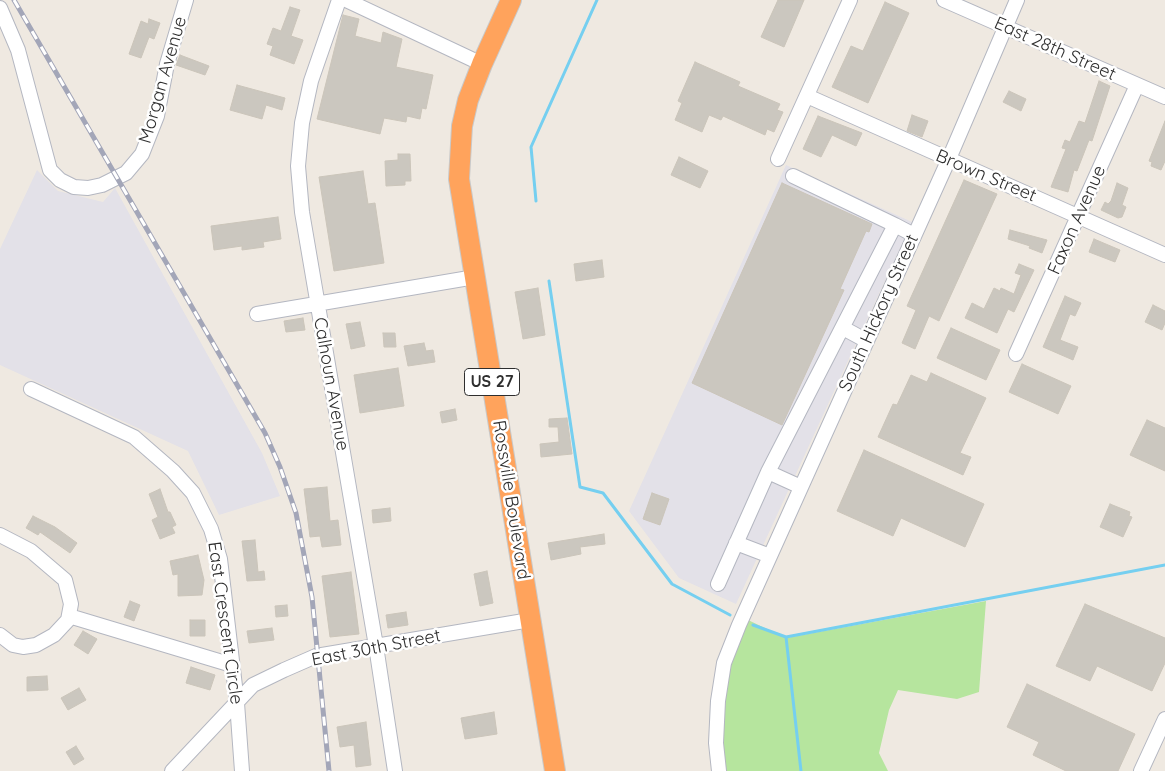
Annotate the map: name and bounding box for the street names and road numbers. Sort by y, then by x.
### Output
street label: East 28th Street [991,13,1119,85]
street label: Morgan Avenue [135,14,191,146]
street label: Brown Street [932,145,1040,207]
street label: Faxon Avenue [1043,162,1111,278]
street label: South Hickory Street [835,231,923,395]
street label: Calhoun Avenue [309,316,353,452]
road number: US 27 [464,368,520,396]
street label: Rossville Boulevard [488,419,534,581]
street label: East Crescent Circle [203,540,247,706]
street label: East 30th Street [310,625,442,671]

